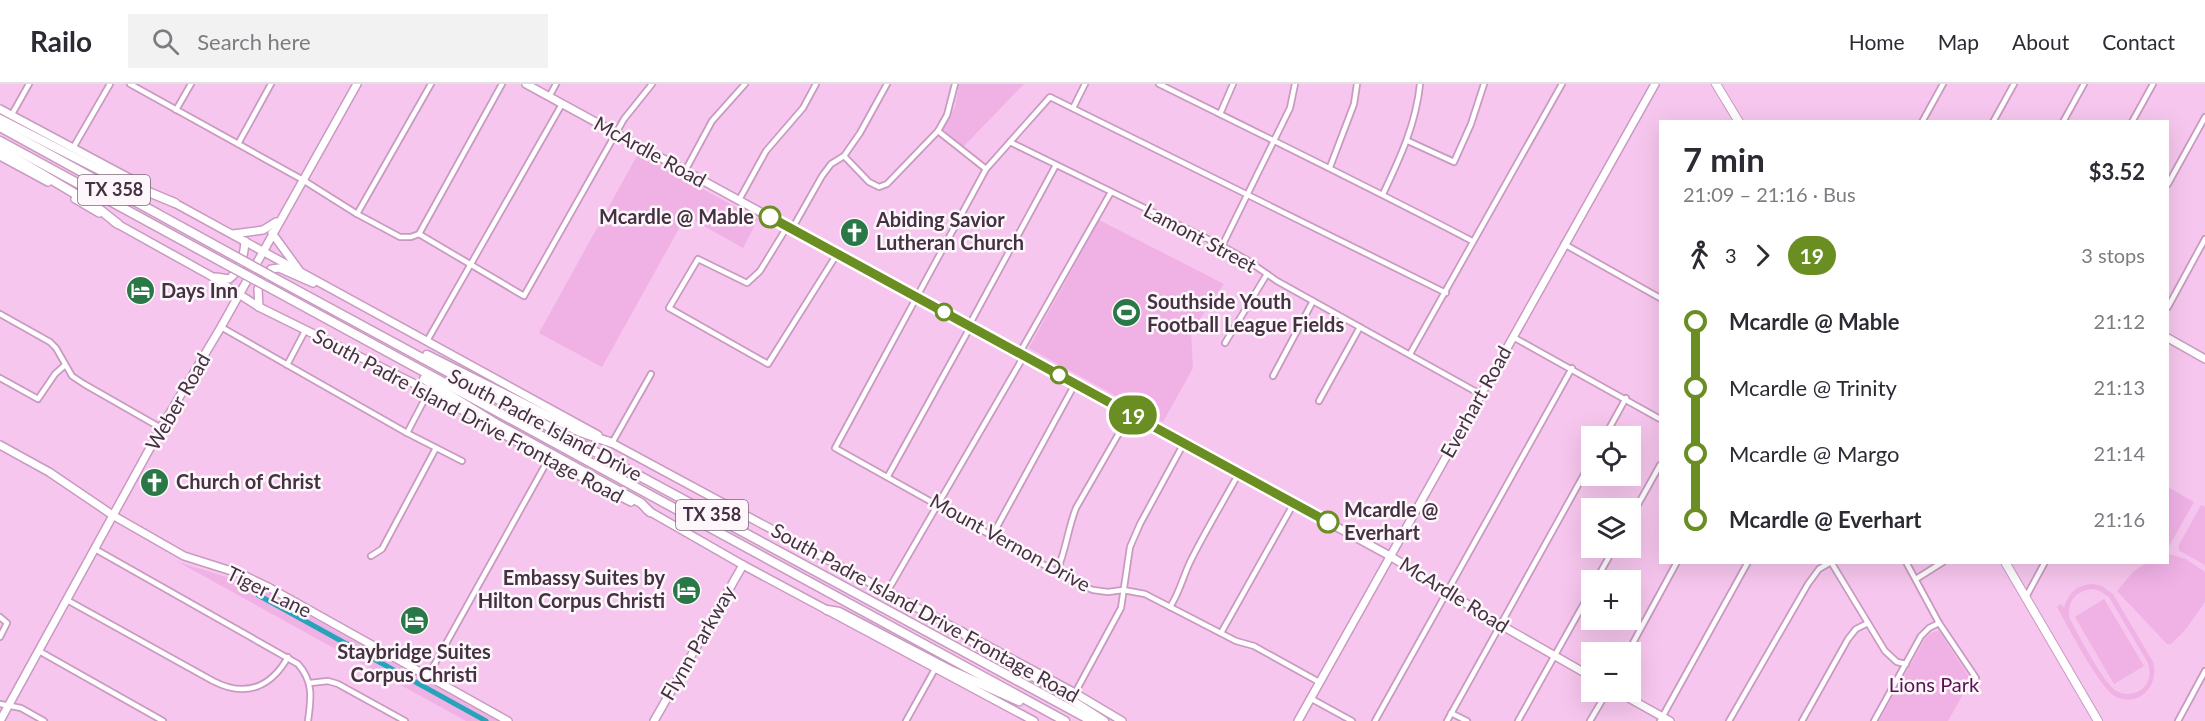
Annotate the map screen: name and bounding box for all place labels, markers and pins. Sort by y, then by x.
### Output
place label: Mcardle @ Mable [599,204,754,228]
marker: Mcardle @ Mable [759,206,781,228]
place label: Abiding Savior Lutheran Church [875,207,1024,254]
church icon: Abiding Savior Lutheran Church [839,216,871,248]
hotel icon: Days Inn [124,275,156,307]
place label: Days Inn [161,278,238,302]
place label: Southside Youth Football League Fields [1147,289,1344,336]
sports icon: Southside Youth Football League Fields [1110,297,1142,329]
unlabelled marker [935,303,953,321]
unlabelled marker [1050,366,1068,384]
church icon: Church of Christ [139,466,171,498]
place label: Church of Christ [176,469,321,493]
place label: Mcardle @ Everhart [1344,497,1438,544]
marker: Mcardle @ Everhart [1317,511,1339,533]
place label: Embassy Suites by Hilton Corpus Christi [478,565,665,612]
hotel icon: Embassy Suites by Hilton Corpus Christi [670,574,702,606]
hotel icon: Staybridge Suites Corpus Christi [398,605,430,637]
place label: Staybridge Suites Corpus Christi [337,639,491,686]

